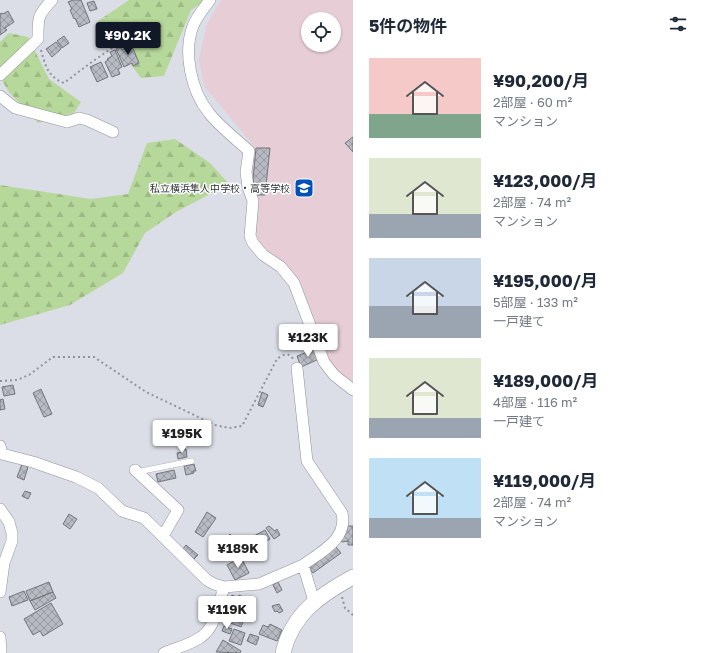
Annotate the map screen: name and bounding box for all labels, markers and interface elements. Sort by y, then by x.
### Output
map controls [301,12,341,52]
button: locate [301,12,341,52]
icon: filters [667,13,689,35]
text: 5件の物件 [369,15,447,36]
pin: ¥90.2K [95,22,161,56]
text: ¥90.2K [105,27,151,43]
text: ¥90,200/月 [493,70,589,91]
icon: home [401,74,449,122]
text: 2部屋 · 60 m² [493,94,572,110]
text: マンション [493,113,558,129]
text: ¥123,000/月 [493,170,597,191]
icon: home [401,174,449,222]
school or university icon: 私立横浜隼人中学校・高等学校 [293,177,315,199]
place label: 私立横浜隼人中学校・高等学校 [150,182,290,194]
text: 2部屋 · 74 m² [493,194,571,210]
text: マンション [493,213,558,229]
text: ¥195,000/月 [493,270,598,291]
icon: home [401,274,449,322]
text: 5部屋 · 133 m² [493,294,578,310]
text: 一戸建て [493,313,545,329]
pin: ¥123K [280,324,336,358]
text: ¥123K [288,329,328,345]
text: ¥189,000/月 [493,370,598,391]
icon: home [401,374,449,422]
text: 4部屋 · 116 m² [493,394,577,410]
text: 一戸建て [493,413,545,429]
pin: ¥195K [154,420,210,454]
text: ¥195K [162,425,202,441]
text: ¥119,000/月 [493,470,596,491]
icon: home [401,474,449,522]
text: 2部屋 · 74 m² [493,494,571,510]
text: マンション [493,513,558,529]
pin: ¥189K [210,535,266,569]
text: ¥189K [217,540,259,556]
pin: ¥119K [199,596,255,630]
text: ¥119K [207,601,247,617]

